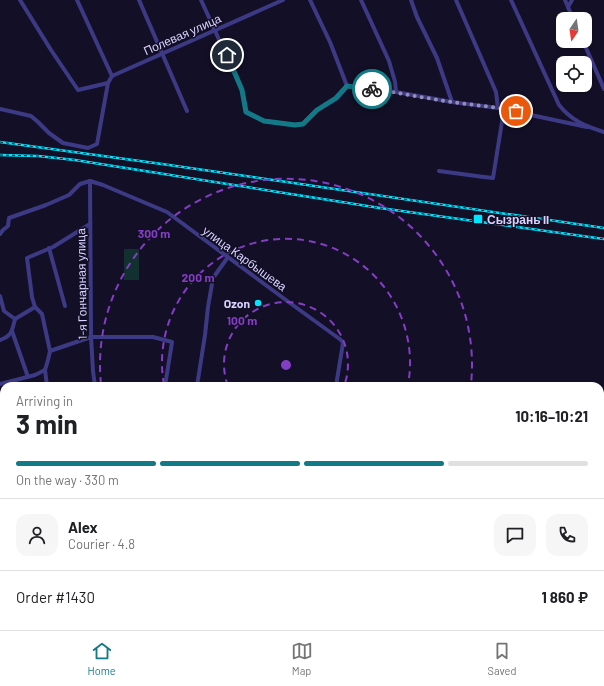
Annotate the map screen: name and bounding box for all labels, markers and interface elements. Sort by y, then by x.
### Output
street label: Полевая улица [141,10,224,58]
north arrow [556,12,592,48]
map controls [556,12,592,92]
pin [210,38,244,72]
icon: home [216,44,238,66]
button: locate [556,56,592,92]
courier [352,69,392,109]
icon: bike [361,78,383,100]
pin [499,94,533,128]
icon: bag [505,100,527,122]
place label: Сызрань II [487,212,549,227]
marker: Сызрань II [472,213,484,225]
street label: улица Карбышева [200,223,290,294]
text: 300 m [138,226,170,240]
street label: 1-я Гончарная улица [73,228,90,340]
text: 200 m [182,270,214,284]
place label: Ozon [224,296,250,310]
marker: Ozon [253,298,263,308]
text: 100 m [227,313,257,327]
centre of rings [279,358,293,372]
text: Arriving in [16,393,73,409]
text: 10:16–10:21 [515,407,588,425]
text: 3 min [16,408,78,439]
text: On the way · 330 m [16,472,119,488]
button: person [16,514,58,556]
button: chat [494,514,536,556]
button: phone [546,514,588,556]
text: Alex [68,518,98,536]
text: Courier · 4.8 [68,536,135,552]
text: Order #1430 [16,588,95,606]
text: 1 860 ₽ [541,588,588,606]
tab: Home [88,640,116,677]
tab: Map [291,640,313,677]
tab: Saved [488,640,516,677]

